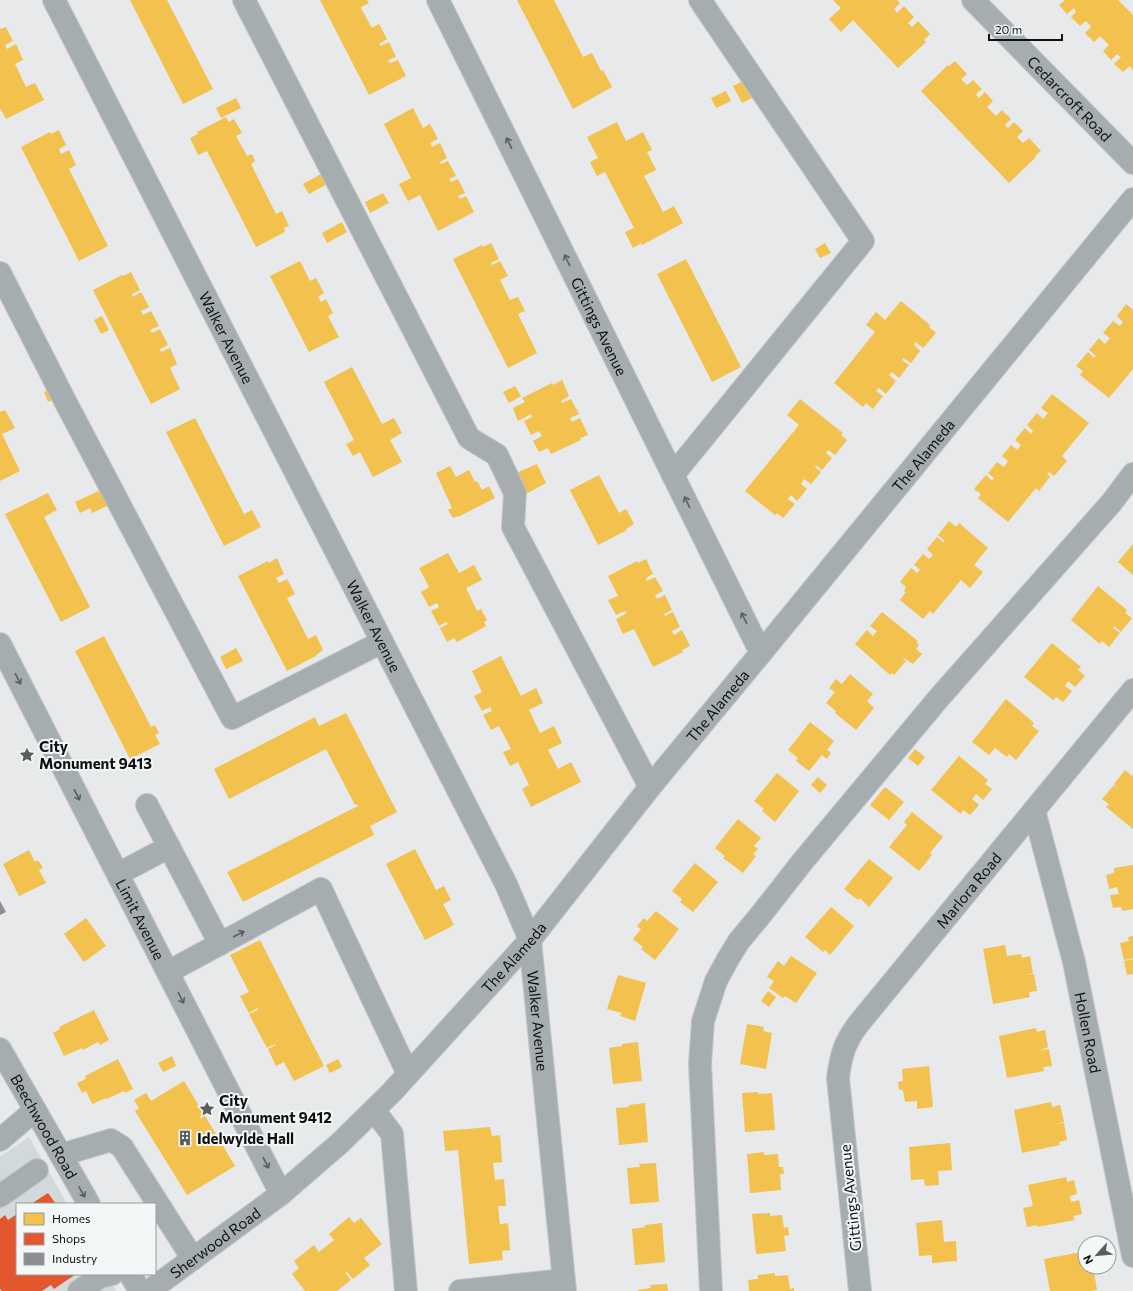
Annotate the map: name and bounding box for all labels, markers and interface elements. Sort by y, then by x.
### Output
scale bar [989,16,1062,42]
text: 20 m [995,22,1022,36]
street label: Cedarcroft Road [1024,52,1116,145]
one-way arrow [505,137,512,149]
one-way arrow [563,254,570,266]
street label: Gittings Avenue [567,274,631,379]
street label: Walker Avenue [196,288,258,387]
street label: The Alameda [888,415,958,495]
one-way arrow [682,496,690,508]
street label: Walker Avenue [343,577,405,675]
one-way arrow [740,612,747,624]
street label: The Alameda [682,666,753,746]
one-way arrow [15,673,22,685]
place label: City Monument 9413 [39,737,152,772]
place icon: City Monument 9413 [18,746,36,764]
one-way arrow [74,789,81,801]
street label: Marlora Road [932,849,1005,932]
street label: Limit Avenue [112,876,169,963]
street label: The Alameda [477,918,550,997]
one-way arrow [233,929,245,937]
street label: Walker Avenue [524,970,552,1072]
street label: Hollen Road [1071,990,1105,1075]
one-way arrow [178,991,185,1003]
street label: Beechwood Road [7,1071,81,1182]
place label: City Monument 9412 [219,1091,332,1126]
place icon: City Monument 9412 [198,1100,216,1118]
building icon: Idelwylde Hall [176,1129,194,1147]
place label: Idelwylde Hall [197,1129,294,1147]
street label: Gittings Avenue [835,1144,865,1252]
one-way arrow [263,1157,270,1169]
one-way arrow [79,1186,87,1198]
legend [16,1203,156,1275]
street label: Sherwood Road [166,1203,264,1282]
text: Homes [52,1211,90,1225]
text: Shops [52,1231,86,1245]
north arrow [1077,1235,1117,1275]
text: Industry [52,1251,97,1265]
text: N [1080,1253,1095,1266]

